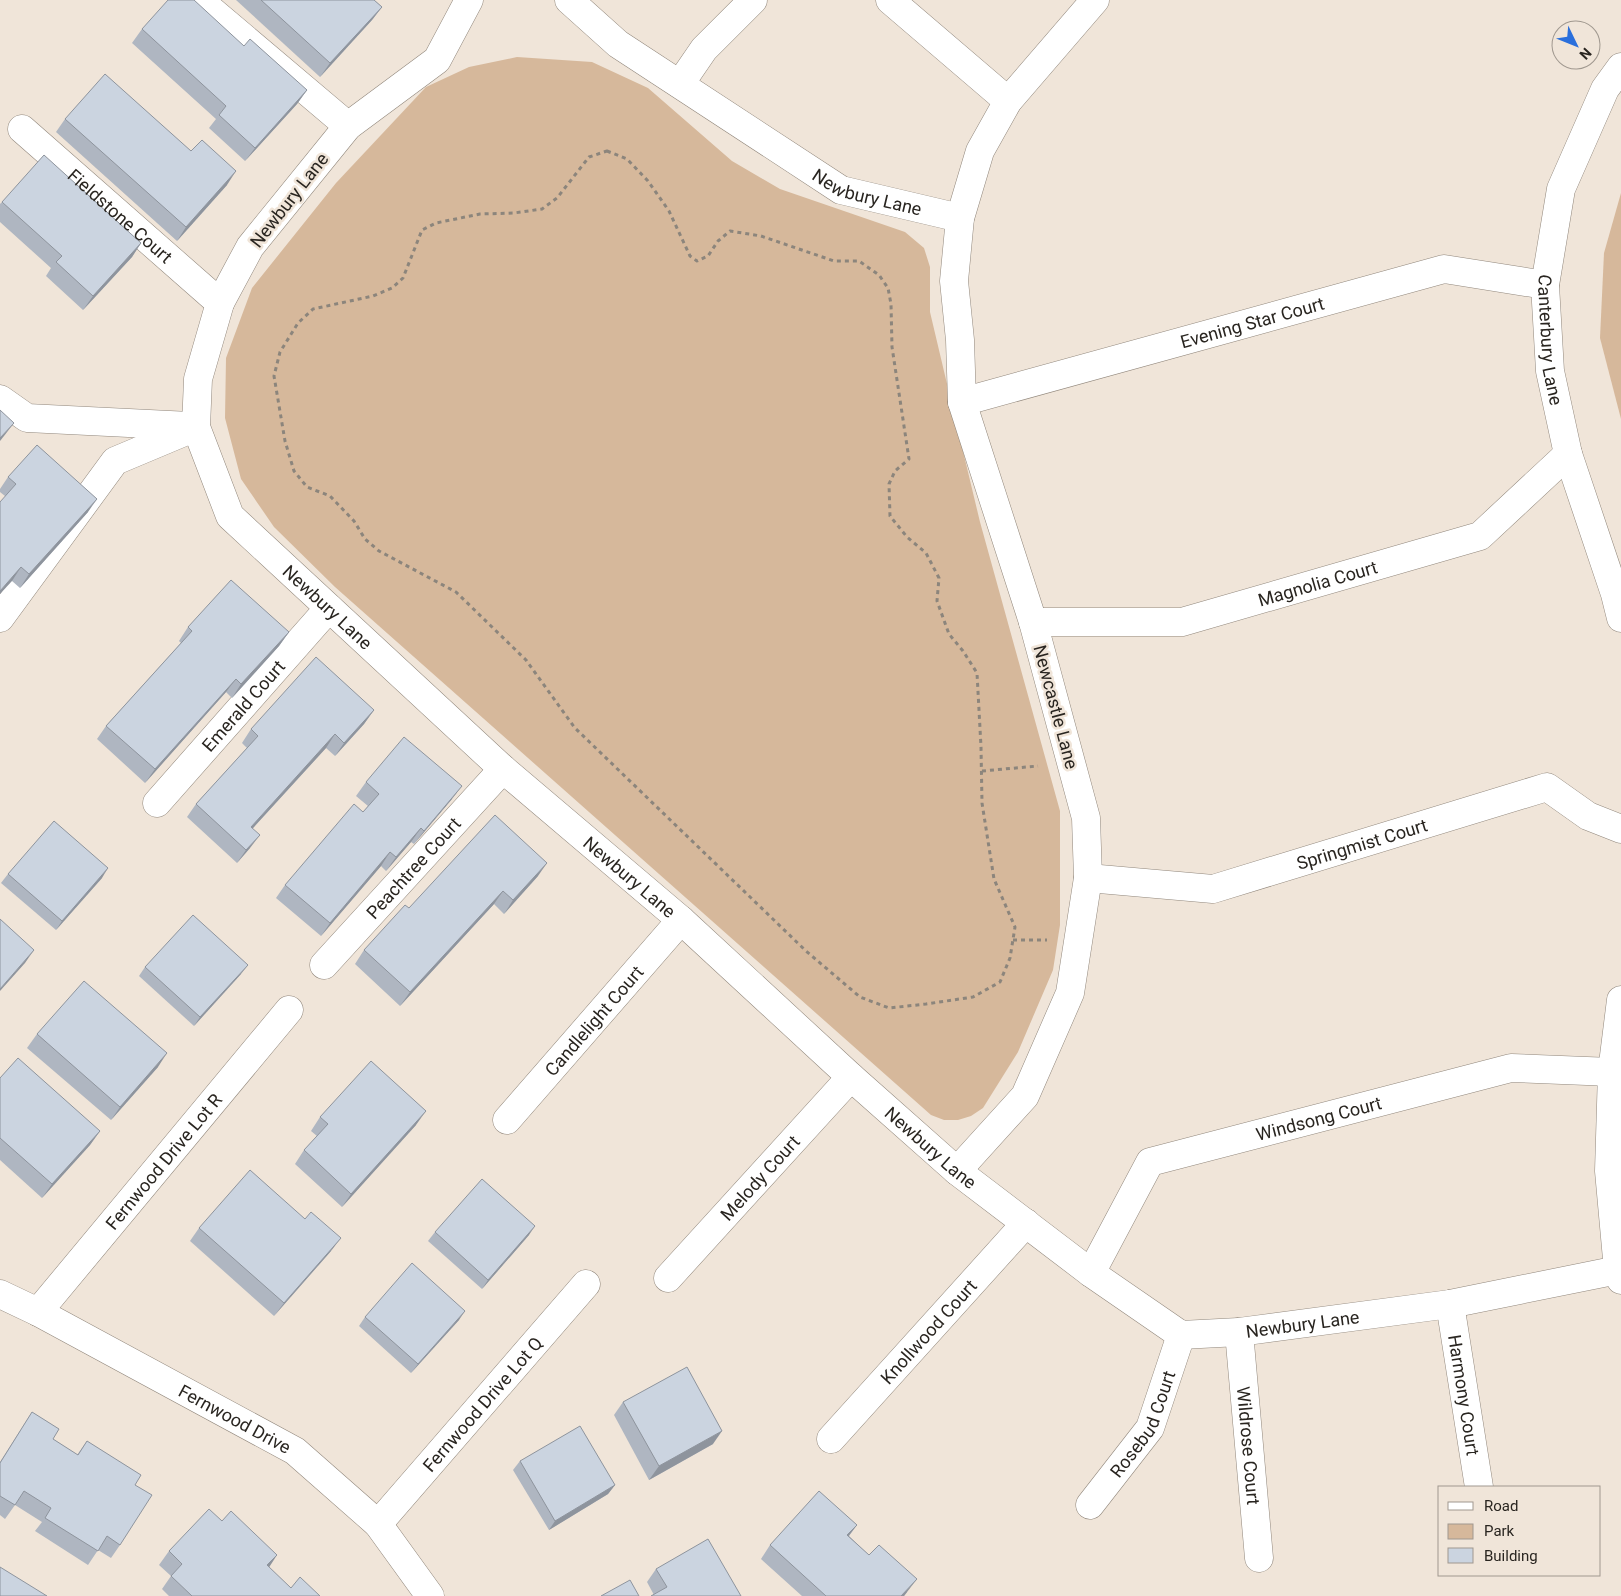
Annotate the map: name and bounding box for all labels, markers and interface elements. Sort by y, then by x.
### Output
north arrow [1551,20,1601,70]
text: N [1576,45,1595,63]
street label: Newbury Lane [246,149,332,251]
street label: Fieldstone Court [64,164,177,267]
street label: Newbury Lane [809,164,924,219]
street label: Canterbury Lane [1534,273,1568,407]
street label: Evening Star Court [1178,292,1327,352]
street label: Magnolia Court [1255,556,1380,610]
street label: Newbury Lane [279,560,377,653]
street label: Newcastle Lane [1029,643,1083,771]
street label: Emerald Court [197,656,289,755]
street label: Peachtree Court [362,812,465,922]
street label: Springmist Court [1294,814,1430,873]
street label: Newbury Lane [579,832,680,922]
street label: Candlelight Court [540,961,647,1080]
street label: Fernwood Drive Lot R [101,1089,226,1234]
street label: Windsong Court [1254,1092,1384,1144]
street label: Newbury Lane [881,1102,981,1193]
street label: Melody Court [716,1131,804,1224]
street label: Knollwood Court [876,1275,981,1388]
street label: Newbury Lane [1244,1306,1360,1341]
street label: Fernwood Drive Lot Q [418,1332,546,1476]
street label: Harmony Court [1444,1333,1484,1457]
street label: Rosebud Court [1105,1368,1179,1481]
street label: Fernwood Drive [175,1380,295,1457]
street label: Wildrose Court [1233,1385,1265,1506]
legend [1438,1486,1601,1576]
text: Road [1484,1497,1518,1515]
text: Park [1484,1522,1515,1540]
text: Building [1484,1547,1538,1565]

